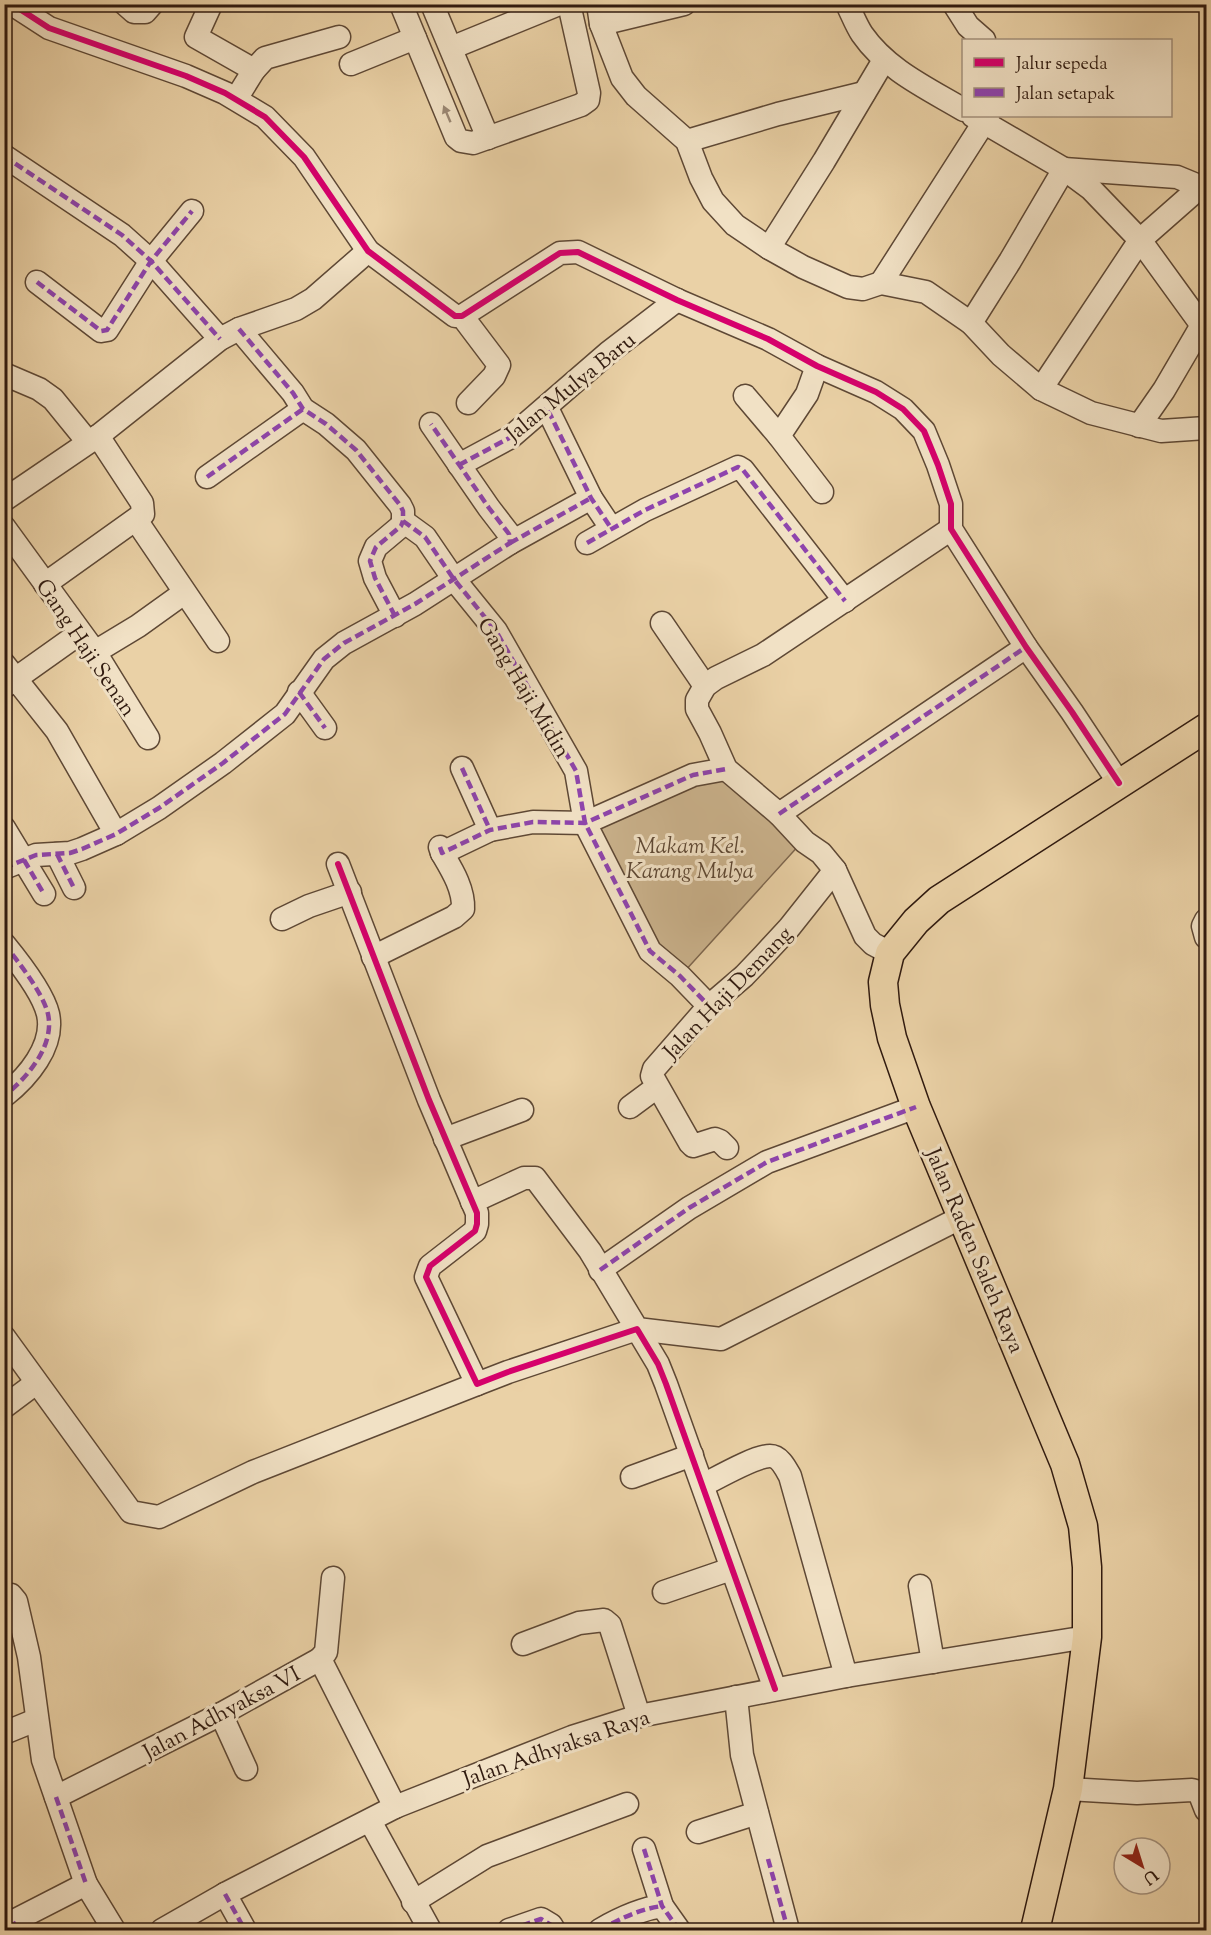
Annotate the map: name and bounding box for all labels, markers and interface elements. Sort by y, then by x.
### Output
legend [962,39,1172,117]
text: Jalur sepeda [1015,52,1107,78]
text: Jalan setapak [1015,82,1115,108]
one-way arrow [442,105,452,123]
street label: Jalan Mulya Baru [499,326,644,452]
street label: Gang Haji Senan [26,573,143,724]
street label: Gang Haji Midin [468,612,577,765]
park label: Makam Kel. Karang Mulya [626,832,754,889]
street label: Jalan Haji Demang [656,920,801,1069]
street label: Jalan Raden Saleh Raya [915,1143,1031,1359]
street label: Jalan Adhyaksa VI [137,1660,307,1770]
street label: Jalan Adhyaksa Raya [458,1703,655,1797]
north arrow [1112,1836,1172,1896]
text: U [1137,1863,1162,1890]

